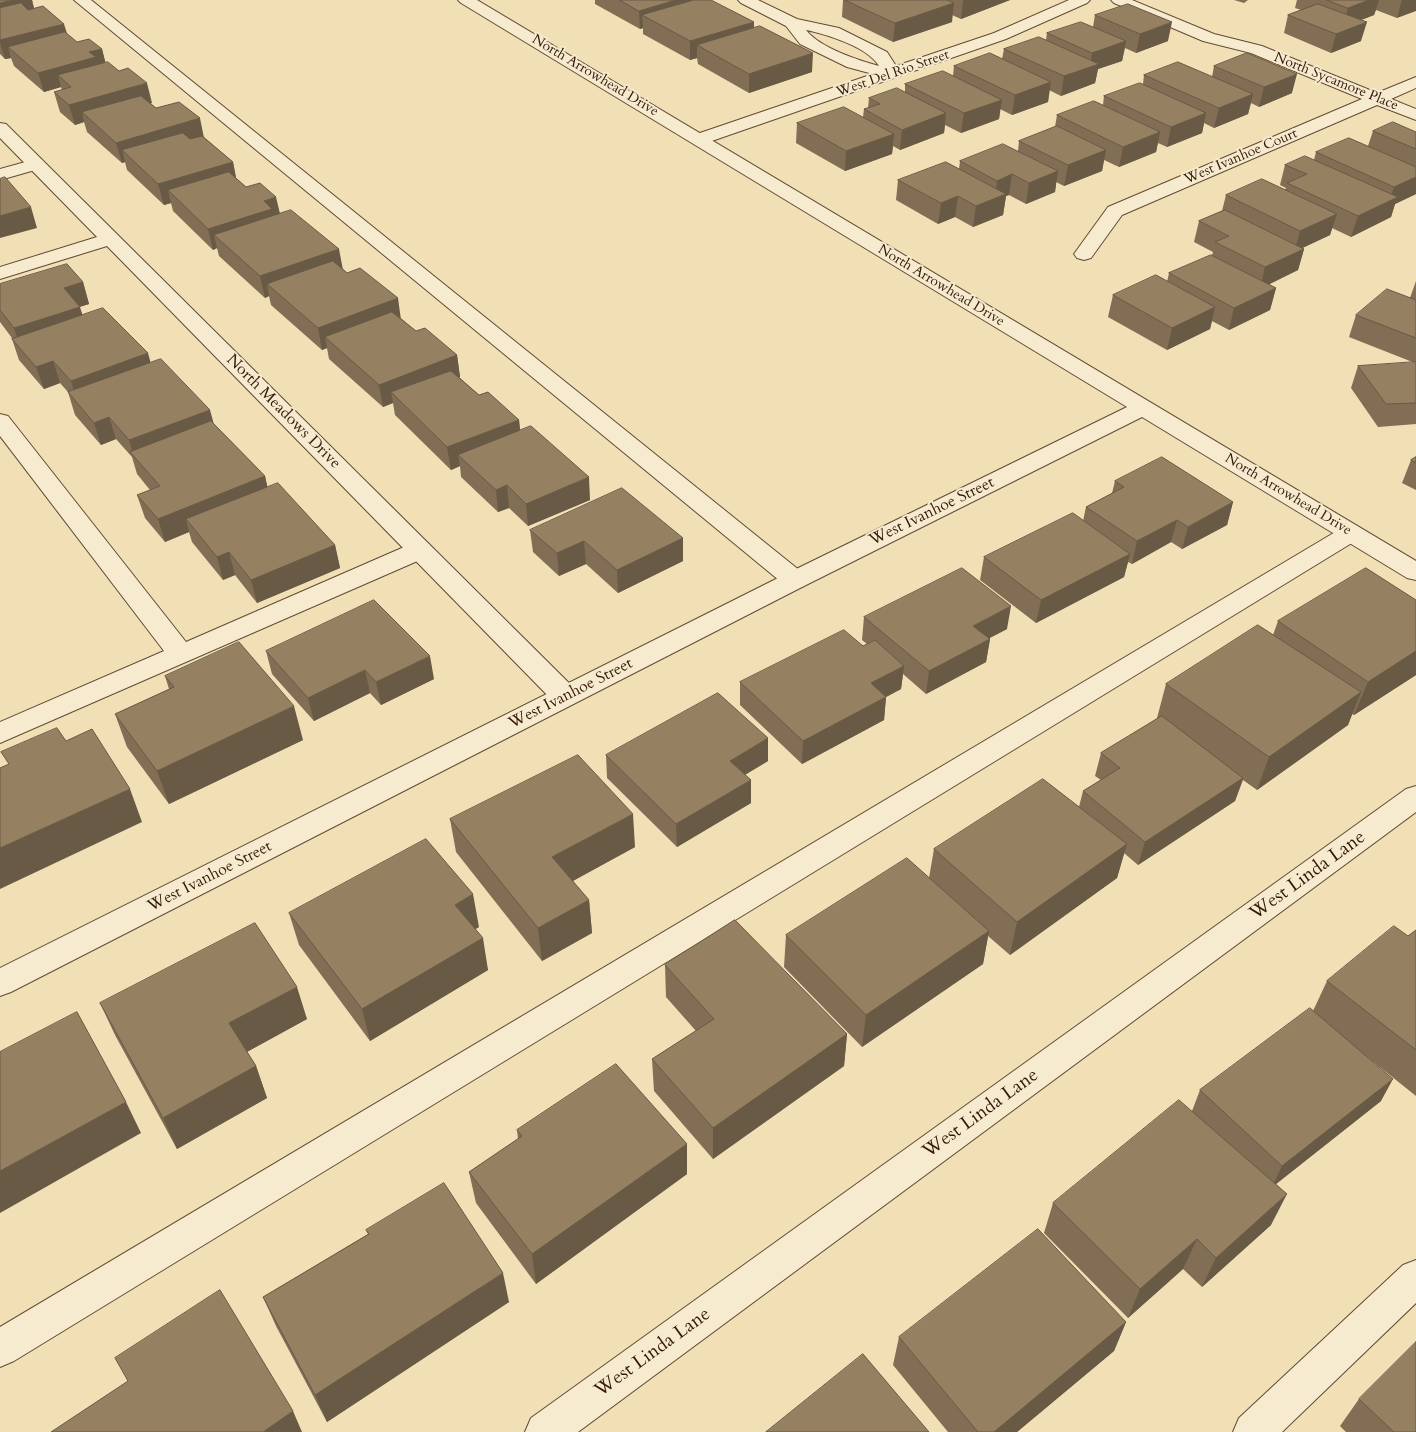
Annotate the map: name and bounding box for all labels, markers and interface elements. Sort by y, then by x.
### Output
street label: North Arrowhead Drive [529,32,661,120]
street label: West Del Rio Street [834,47,952,101]
street label: North Sycamore Place [1271,49,1401,115]
street label: West Ivanhoe Court [1182,126,1300,188]
street label: North Arrowhead Drive [875,242,1007,330]
street label: North Meadows Drive [222,351,344,473]
street label: North Arrowhead Drive [1222,451,1354,539]
street label: West Ivanhoe Street [866,473,998,551]
street label: West Ivanhoe Street [506,654,636,734]
street label: West Linda Lane [1246,826,1370,926]
street label: West Ivanhoe Street [145,837,275,917]
street label: West Linda Lane [919,1064,1043,1164]
street label: West Linda Lane [591,1303,715,1403]

